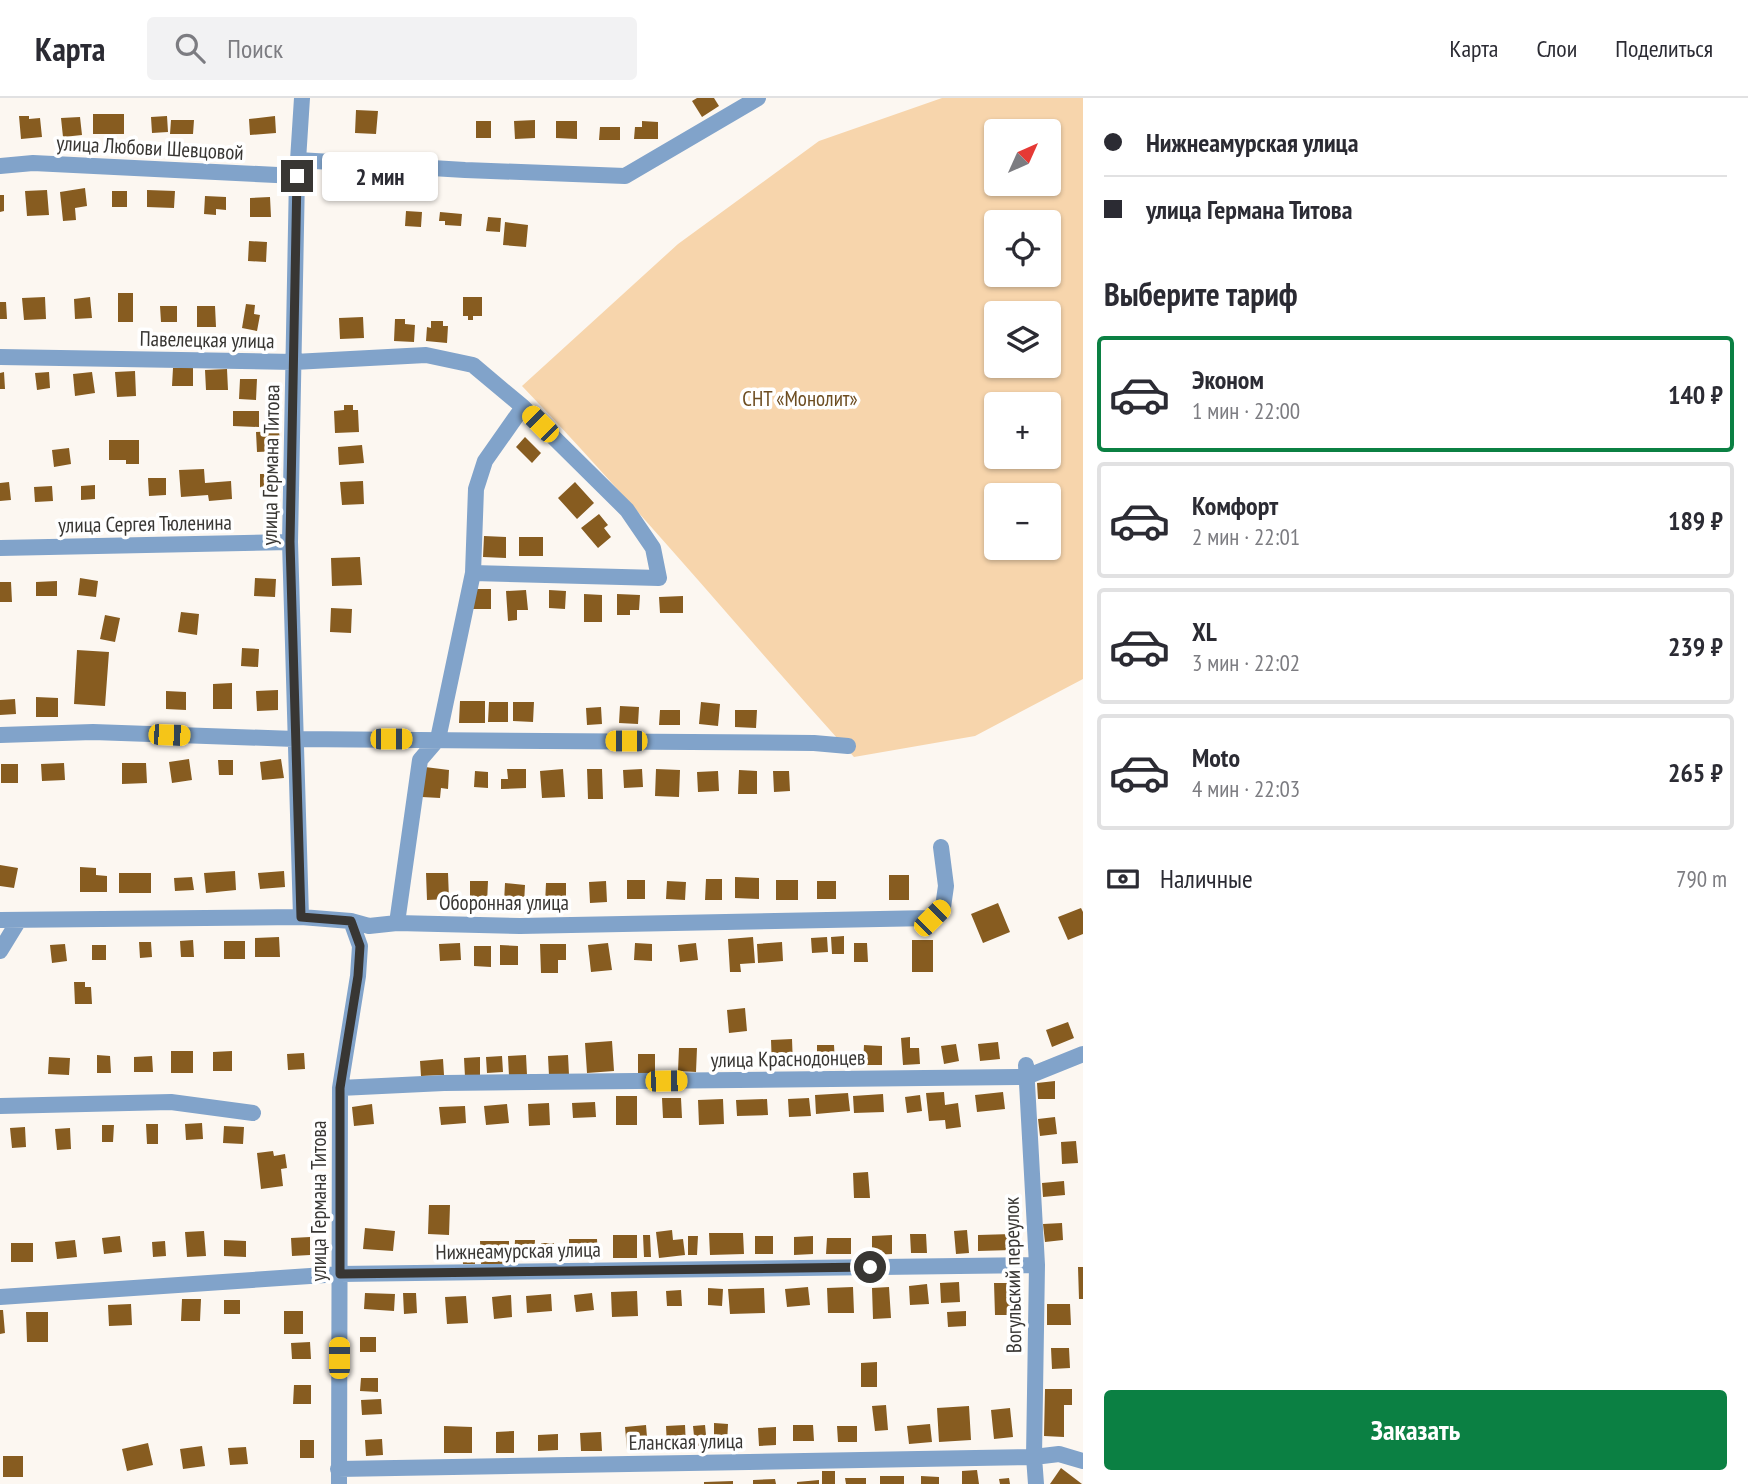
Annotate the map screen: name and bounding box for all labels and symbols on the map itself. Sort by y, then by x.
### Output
north arrow [984,119,1060,196]
street label: улица Любови Шевцовой [56,129,244,166]
callout: 2 мин [322,152,437,200]
route end [281,160,313,192]
street label: Павелецкая улица [139,325,275,354]
street label: улица Германа Титова [256,384,285,546]
park label: СНТ «Монолит» [742,385,858,412]
car [518,402,563,446]
street label: улица Сергея Тюленина [58,508,232,539]
car [148,724,191,746]
car [371,729,413,750]
car [606,731,648,752]
street label: Оборонная улица [439,889,569,916]
car [910,896,955,940]
street label: улица Краснодонцев [710,1044,866,1073]
car [645,1070,688,1092]
street label: улица Германа Титова [305,1121,332,1281]
street label: Вогульский переулок [998,1197,1027,1353]
street label: Нижнеамурская улица [435,1236,601,1265]
route start [854,1251,886,1283]
car [329,1337,350,1379]
street label: Еланская улица [628,1427,744,1456]

